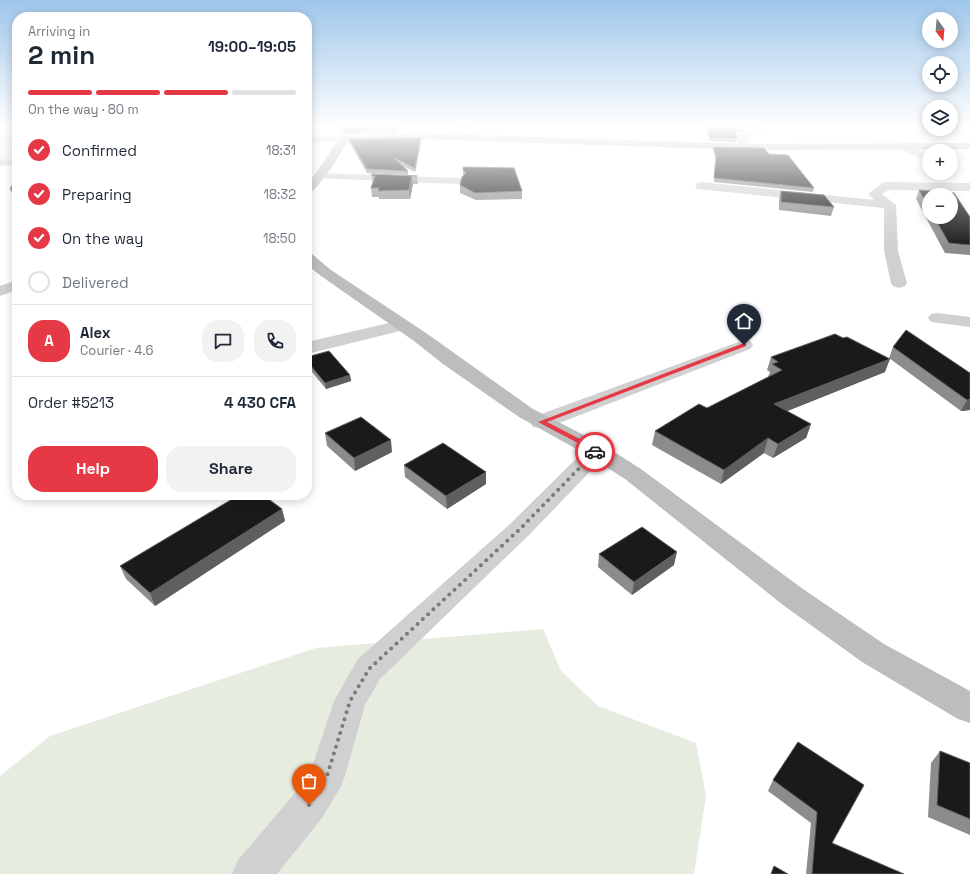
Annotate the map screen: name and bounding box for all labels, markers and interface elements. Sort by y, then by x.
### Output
north arrow [922,12,958,48]
map controls [922,12,958,224]
text: Arriving in [28,23,90,40]
text: 19:00–19:05 [208,37,296,56]
text: 2 min [28,38,95,72]
button: locate [922,56,958,92]
button: layers [922,100,958,136]
text: On the way · 80 m [28,101,139,118]
icon: check [28,139,50,161]
text: Confirmed [62,141,137,160]
text: 18:31 [266,142,296,159]
button: + [922,144,958,180]
icon: check [28,183,50,205]
text: Preparing [62,185,132,204]
text: 18:32 [263,186,296,203]
button: − [922,188,958,224]
icon: check [28,227,50,249]
text: On the way [62,229,143,248]
text: 18:50 [263,230,296,247]
text: Delivered [62,273,129,292]
pin [727,304,761,345]
icon: home [733,310,755,332]
button: chat [202,320,244,362]
button: phone [254,320,296,362]
text: Alex [80,323,111,342]
text: A [44,331,54,350]
text: Courier · 4.6 [80,342,153,359]
text: Order #5213 [28,393,114,412]
text: 4 430 CFA [224,393,296,412]
courier [575,432,615,472]
icon: car [584,441,606,463]
button: Help [28,446,158,492]
button: Share [166,446,296,492]
pin [292,764,326,805]
icon: bag [298,770,320,792]

